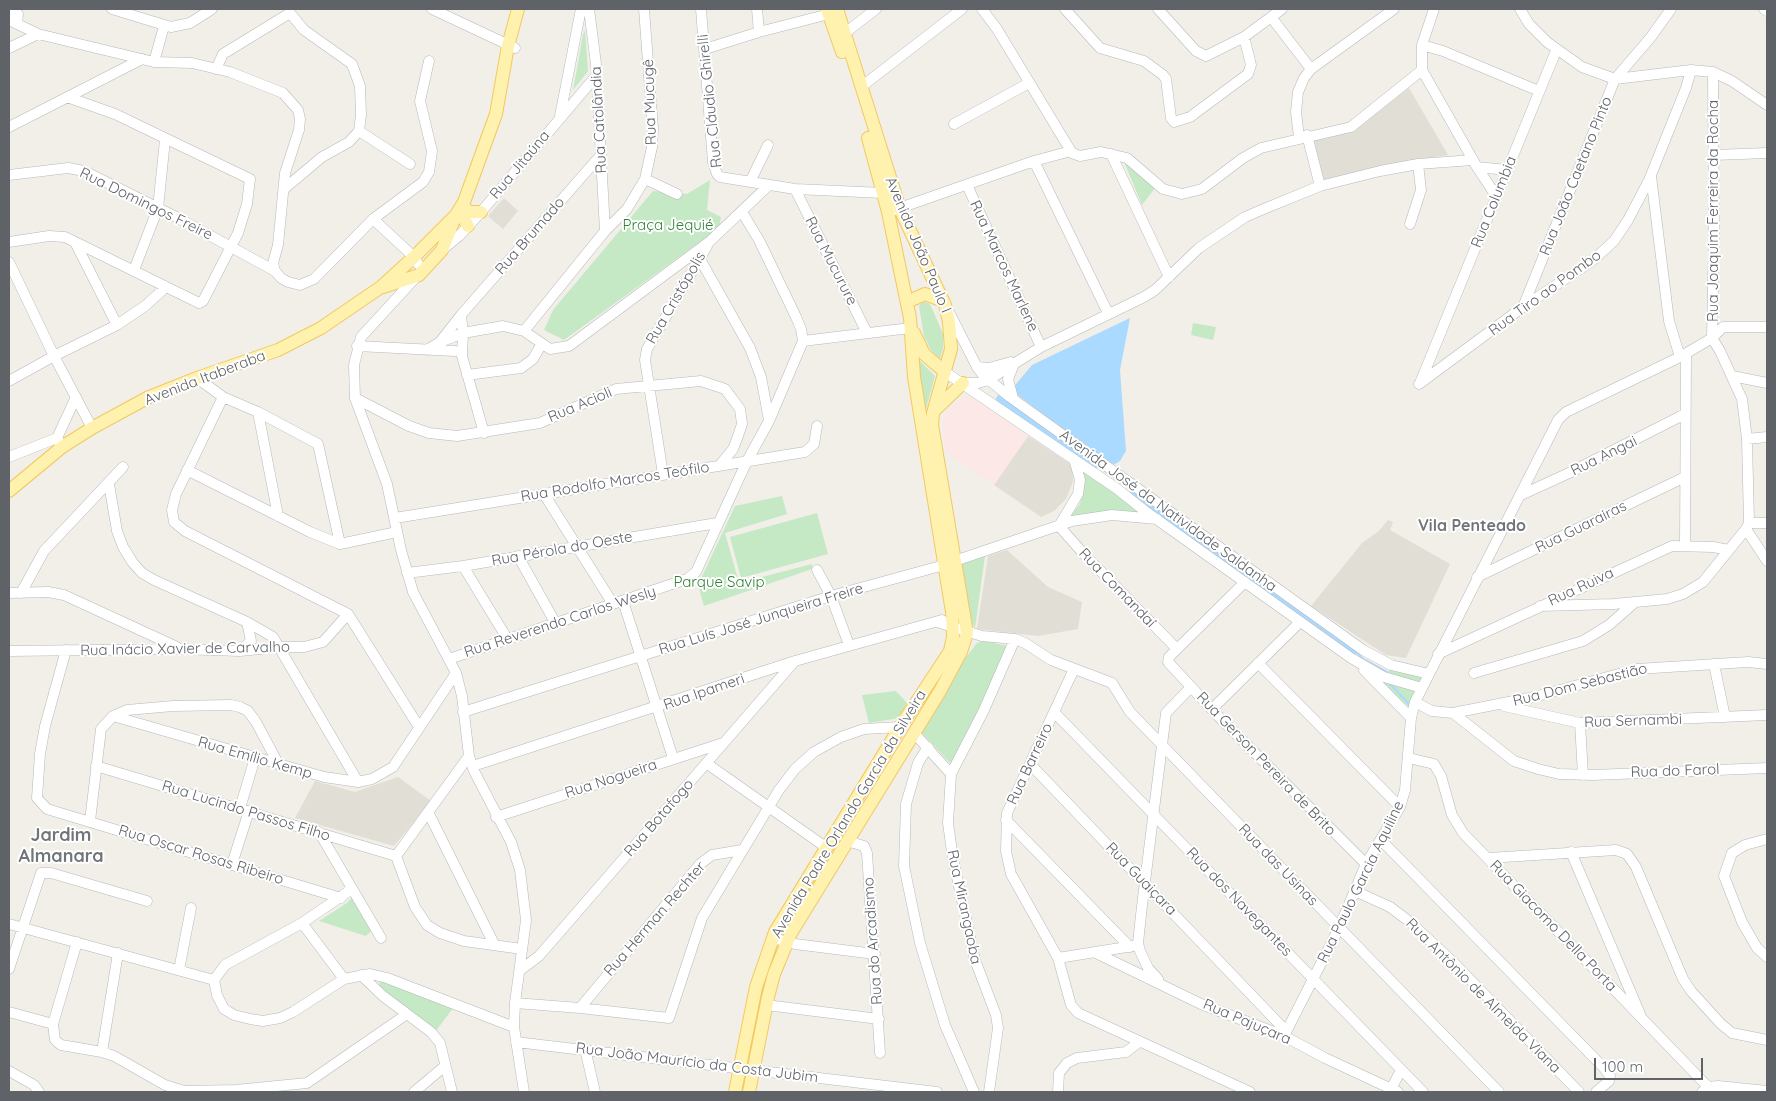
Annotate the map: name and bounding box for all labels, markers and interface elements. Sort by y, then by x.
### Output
street label: Rua Cláudio Ghirelli [694,33,726,169]
street label: Rua Mucugê [640,59,660,145]
street label: Rua Catolândia [587,66,611,174]
street label: Rua João Caetano Pinto [1536,94,1616,258]
street label: Rua Joaquim Ferreira da Rocha [1704,100,1722,322]
street label: Rua Jitaúna [486,127,554,203]
street label: Rua Columbia [1467,153,1521,251]
street label: Rua Domingos Freire [77,164,215,244]
street label: Avenida João Paulo I [881,174,955,316]
street label: Rua Brumado [492,194,568,278]
street label: Rua Marcos Marlene [966,198,1042,334]
street label: Rua Mucurure [801,214,861,308]
park label: Praça Jequié [623,216,713,234]
street label: Rua Tiro ao Pombo [1485,246,1605,340]
street label: Rua Cristópolis [642,249,710,347]
street label: Avenida Itaberaba [142,347,268,409]
street label: Rua Acioli [545,383,615,427]
street label: Avenida José da Natividade Saldanha [1056,426,1280,596]
street label: Rua Angai [1568,432,1640,480]
street label: Rua Rodolfo Marcos Teófilo [519,458,711,506]
street label: Rua Guarairas [1532,497,1630,557]
district label: Vila Penteado [1418,516,1526,536]
street label: Rua Pérola do Oeste [490,528,634,570]
street label: Rua Comandaí [1075,545,1159,631]
street label: Rua Ruiva [1545,564,1617,610]
park label: Parque Savip [673,573,765,591]
street label: Rua Luís José Junqueira Freire [657,579,865,659]
street label: Rua Reverendo Carlos Wesly [462,582,658,662]
street label: Rua Inácio Xavier de Carvalho [80,638,290,660]
street label: Rua Dom Sebastião [1511,660,1649,710]
street label: Rua Ipameri [661,670,747,714]
street label: Avenida Padre Orlando Garcia da Silveira [768,687,930,941]
street label: Rua Gerson Pereira de Brito [1193,688,1339,840]
street label: Rua Sernambi [1584,710,1682,732]
street label: Rua Barreiro [1003,720,1057,808]
street label: Rua Emílio Kemp [196,733,314,783]
street label: Rua Nogueira [563,756,659,802]
street label: Rua do Farol [1630,760,1720,782]
street label: Rua Botafogo [621,776,697,860]
street label: Rua Lucindo Passos Filho [160,777,332,845]
street label: Rua Paulo Garcia Aquiline [1314,798,1408,966]
street label: Rua das Usinas [1234,820,1322,910]
street label: Rua Oscar Rosas Ribeiro [116,821,286,889]
district label: Jardim Almanara [18,825,104,868]
street label: Rua Guaiçara [1102,839,1180,919]
street label: Rua dos Navegantes [1182,844,1296,960]
street label: Rua Mirangaoba [943,848,985,966]
street label: Rua Giacomo Della Porta [1486,857,1620,995]
street label: Rua Herman Rechter [600,858,710,980]
street label: Rua do Arcadismo [860,877,886,1005]
street label: Rua Antônio de Almeida Viana [1402,915,1564,1077]
street label: Rua Pajuçara [1200,995,1294,1049]
street label: Rua João Maurício da Costa Jubim [575,1039,819,1087]
scale bar [1596,1048,1705,1080]
text: 100 m [1602,1057,1643,1076]

